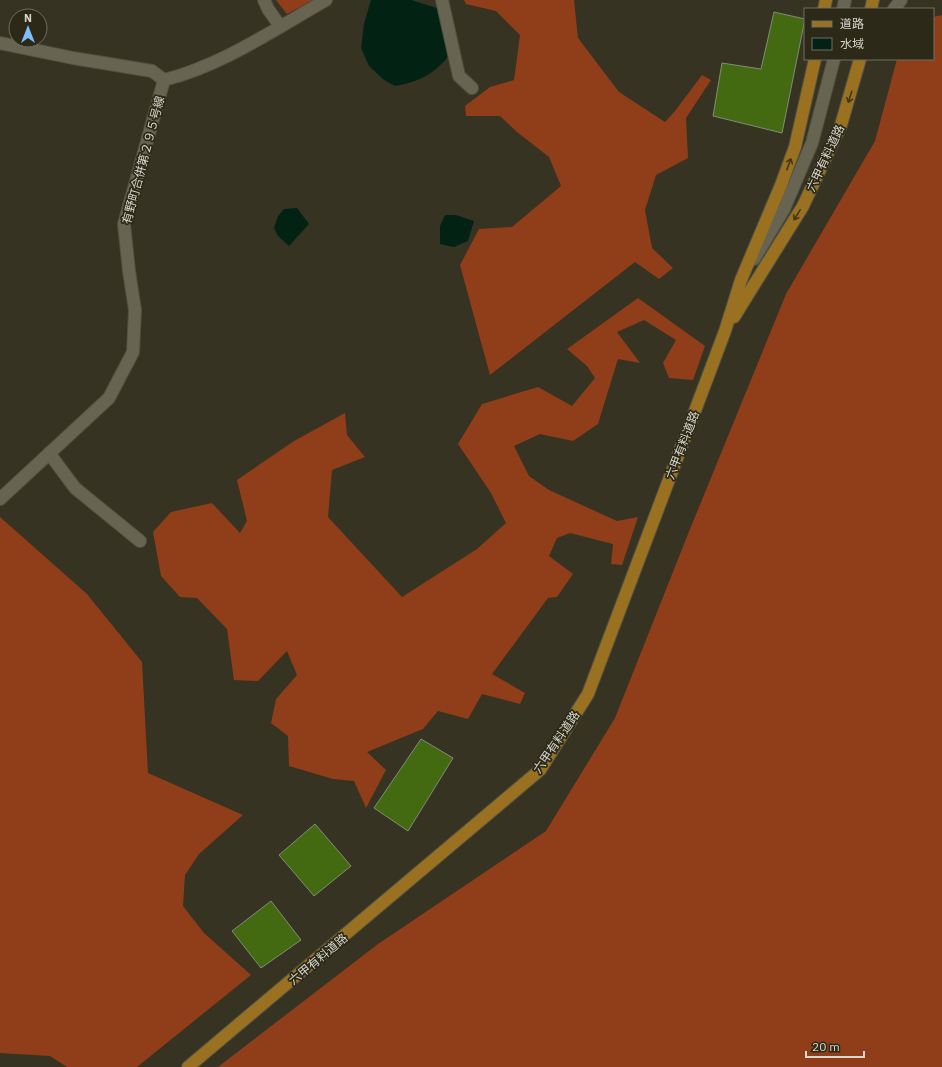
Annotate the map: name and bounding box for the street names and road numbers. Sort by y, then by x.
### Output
street label: 有野町合併第２９５号線 [119,94,167,226]
street label: 六甲有料道路 [803,122,847,194]
street label: 六甲有料道路 [662,409,702,481]
street label: 六甲有料道路 [530,708,582,776]
street label: 六甲有料道路 [286,930,350,988]

